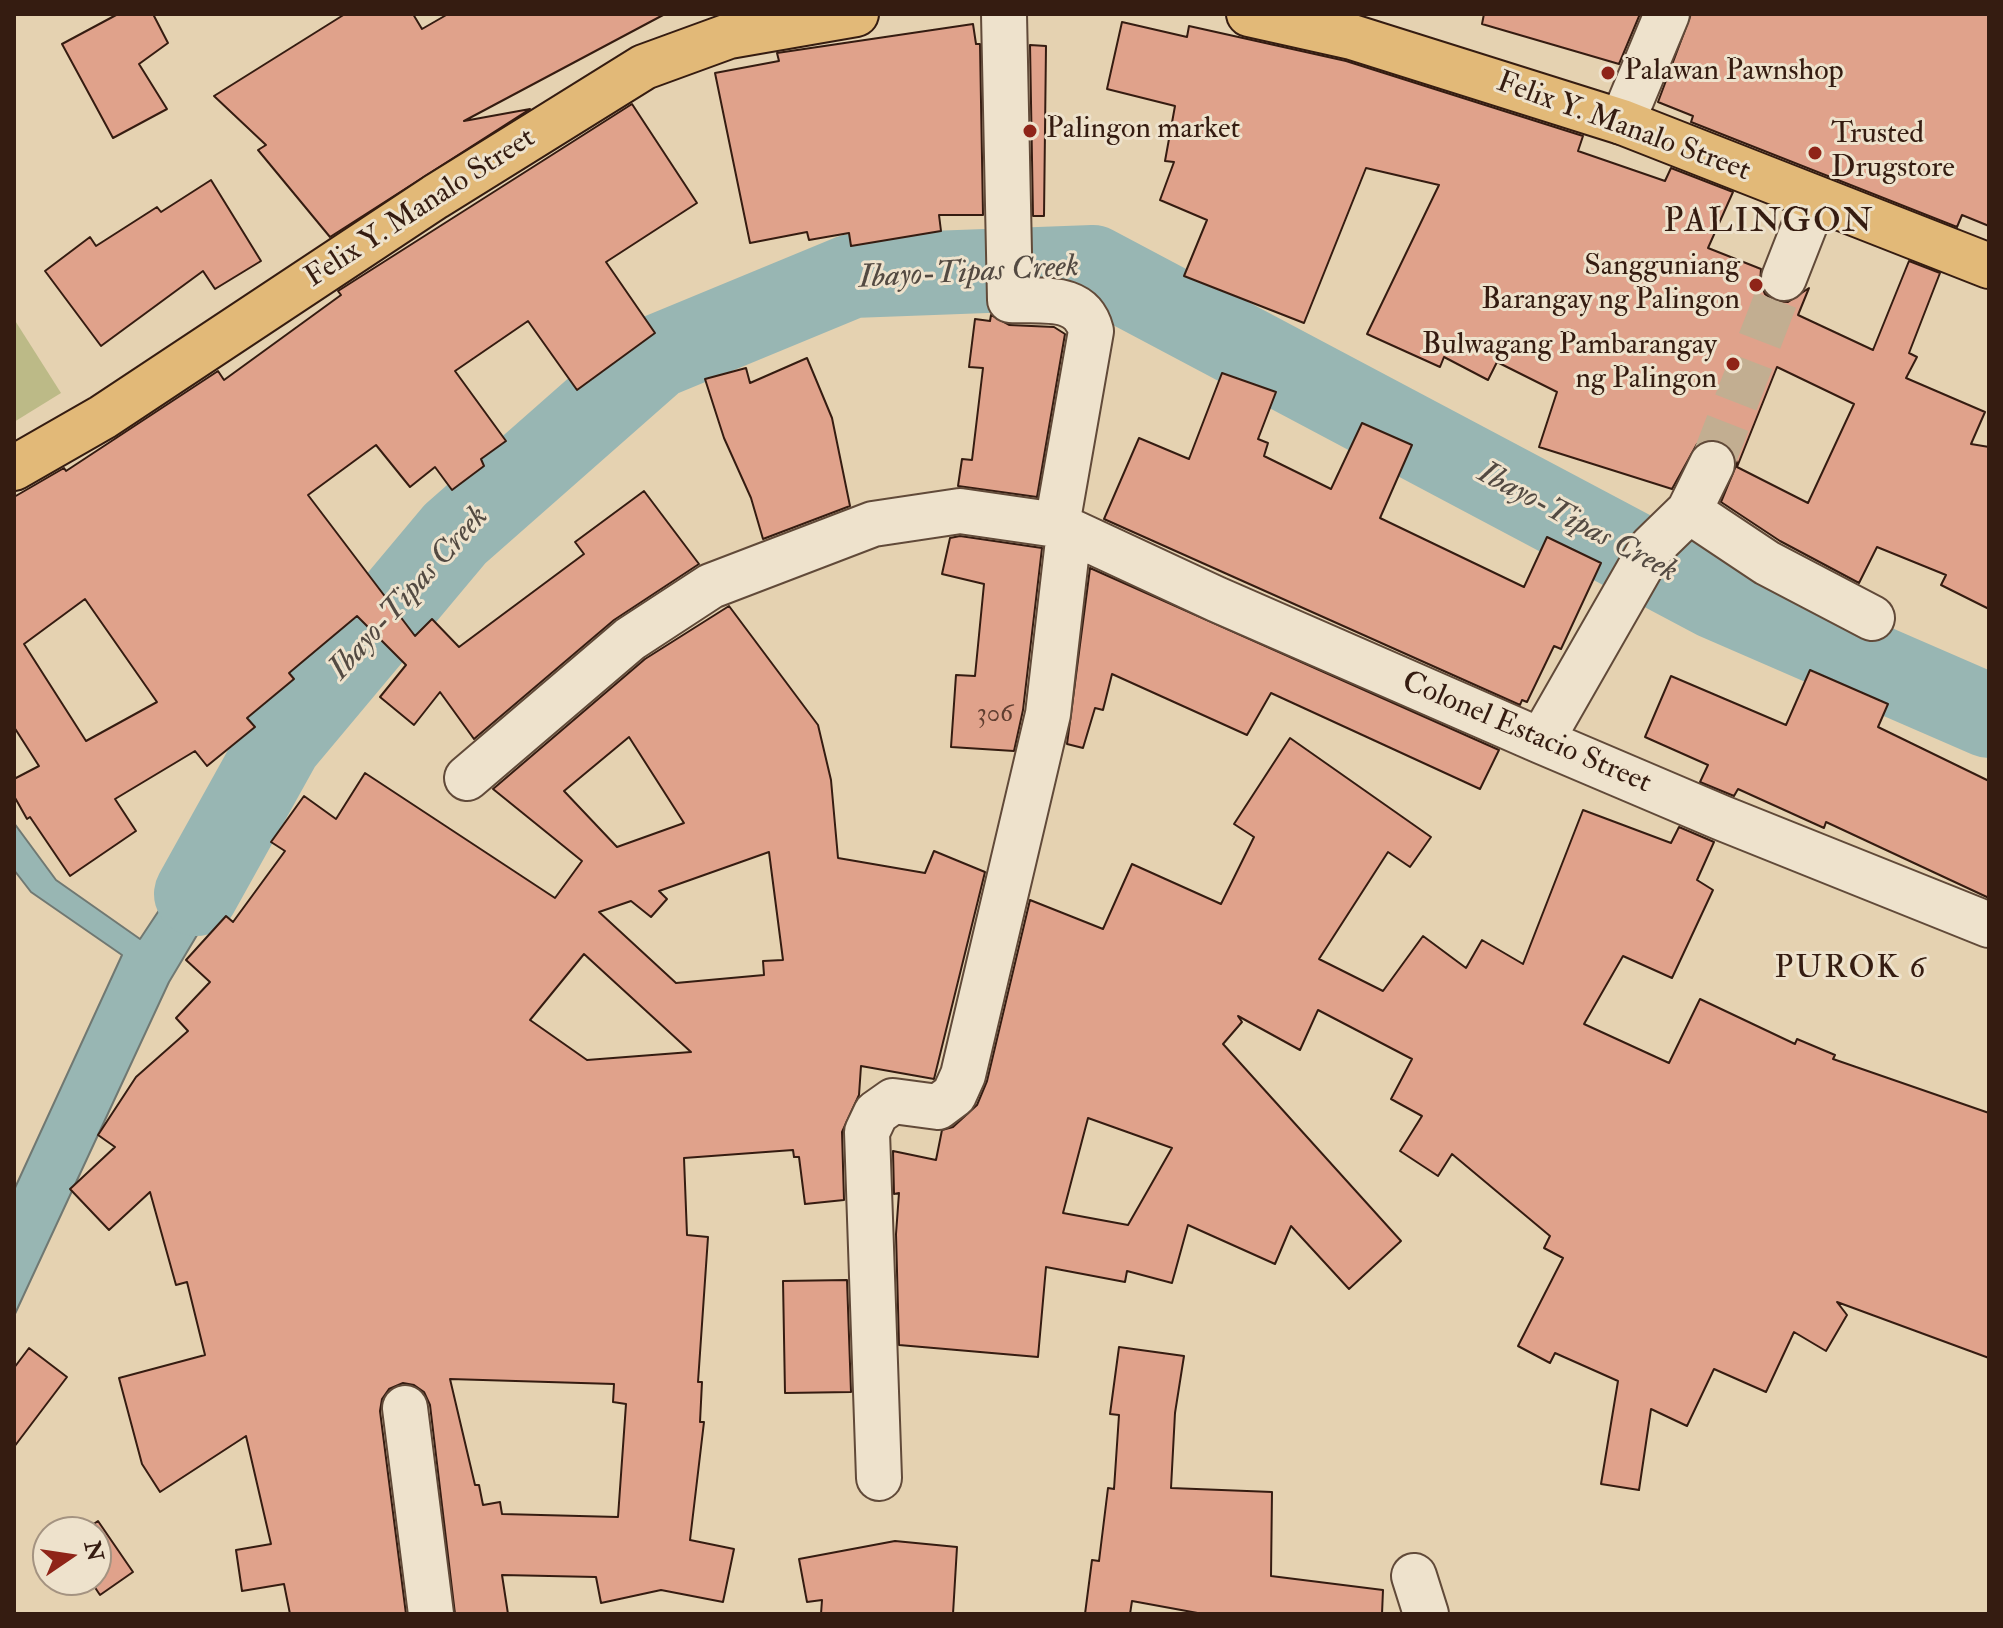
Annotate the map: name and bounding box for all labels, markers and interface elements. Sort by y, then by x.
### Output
place label: Palawan Pawnshop [1624,55,1844,91]
marker: Palawan Pawnshop [1599,64,1617,82]
street label: Felix Y. Manalo Street [1491,65,1755,191]
place label: Palingon market [1046,113,1240,149]
place label: Trusted Drugstore [1831,118,1955,188]
street label: Felix Y. Manalo Street [299,121,543,297]
marker: Palingon market [1021,122,1039,140]
marker: Trusted Drugstore [1806,144,1824,162]
district label: PALINGON [1664,204,1874,244]
water label: Ibayo-Tipas Creek [858,249,1080,299]
place label: Sangguniang Barangay ng Palingon [1481,250,1740,320]
marker: Sangguniang Barangay ng Palingon [1747,276,1765,294]
place label: Bulwagang Pambarangay ng Palingon [1422,329,1717,400]
marker: Bulwagang Pambarangay ng Palingon [1724,355,1742,373]
water label: Ibayo-Tipas Creek [1471,455,1683,593]
water label: Ibayo-Tipas Creek [322,499,498,689]
street label: Colonel Estacio Street [1396,665,1656,803]
house number: 306 [977,699,1013,731]
district label: PUROK 6 [1775,951,1927,989]
north arrow [32,1516,112,1596]
text: N [78,1538,109,1564]

